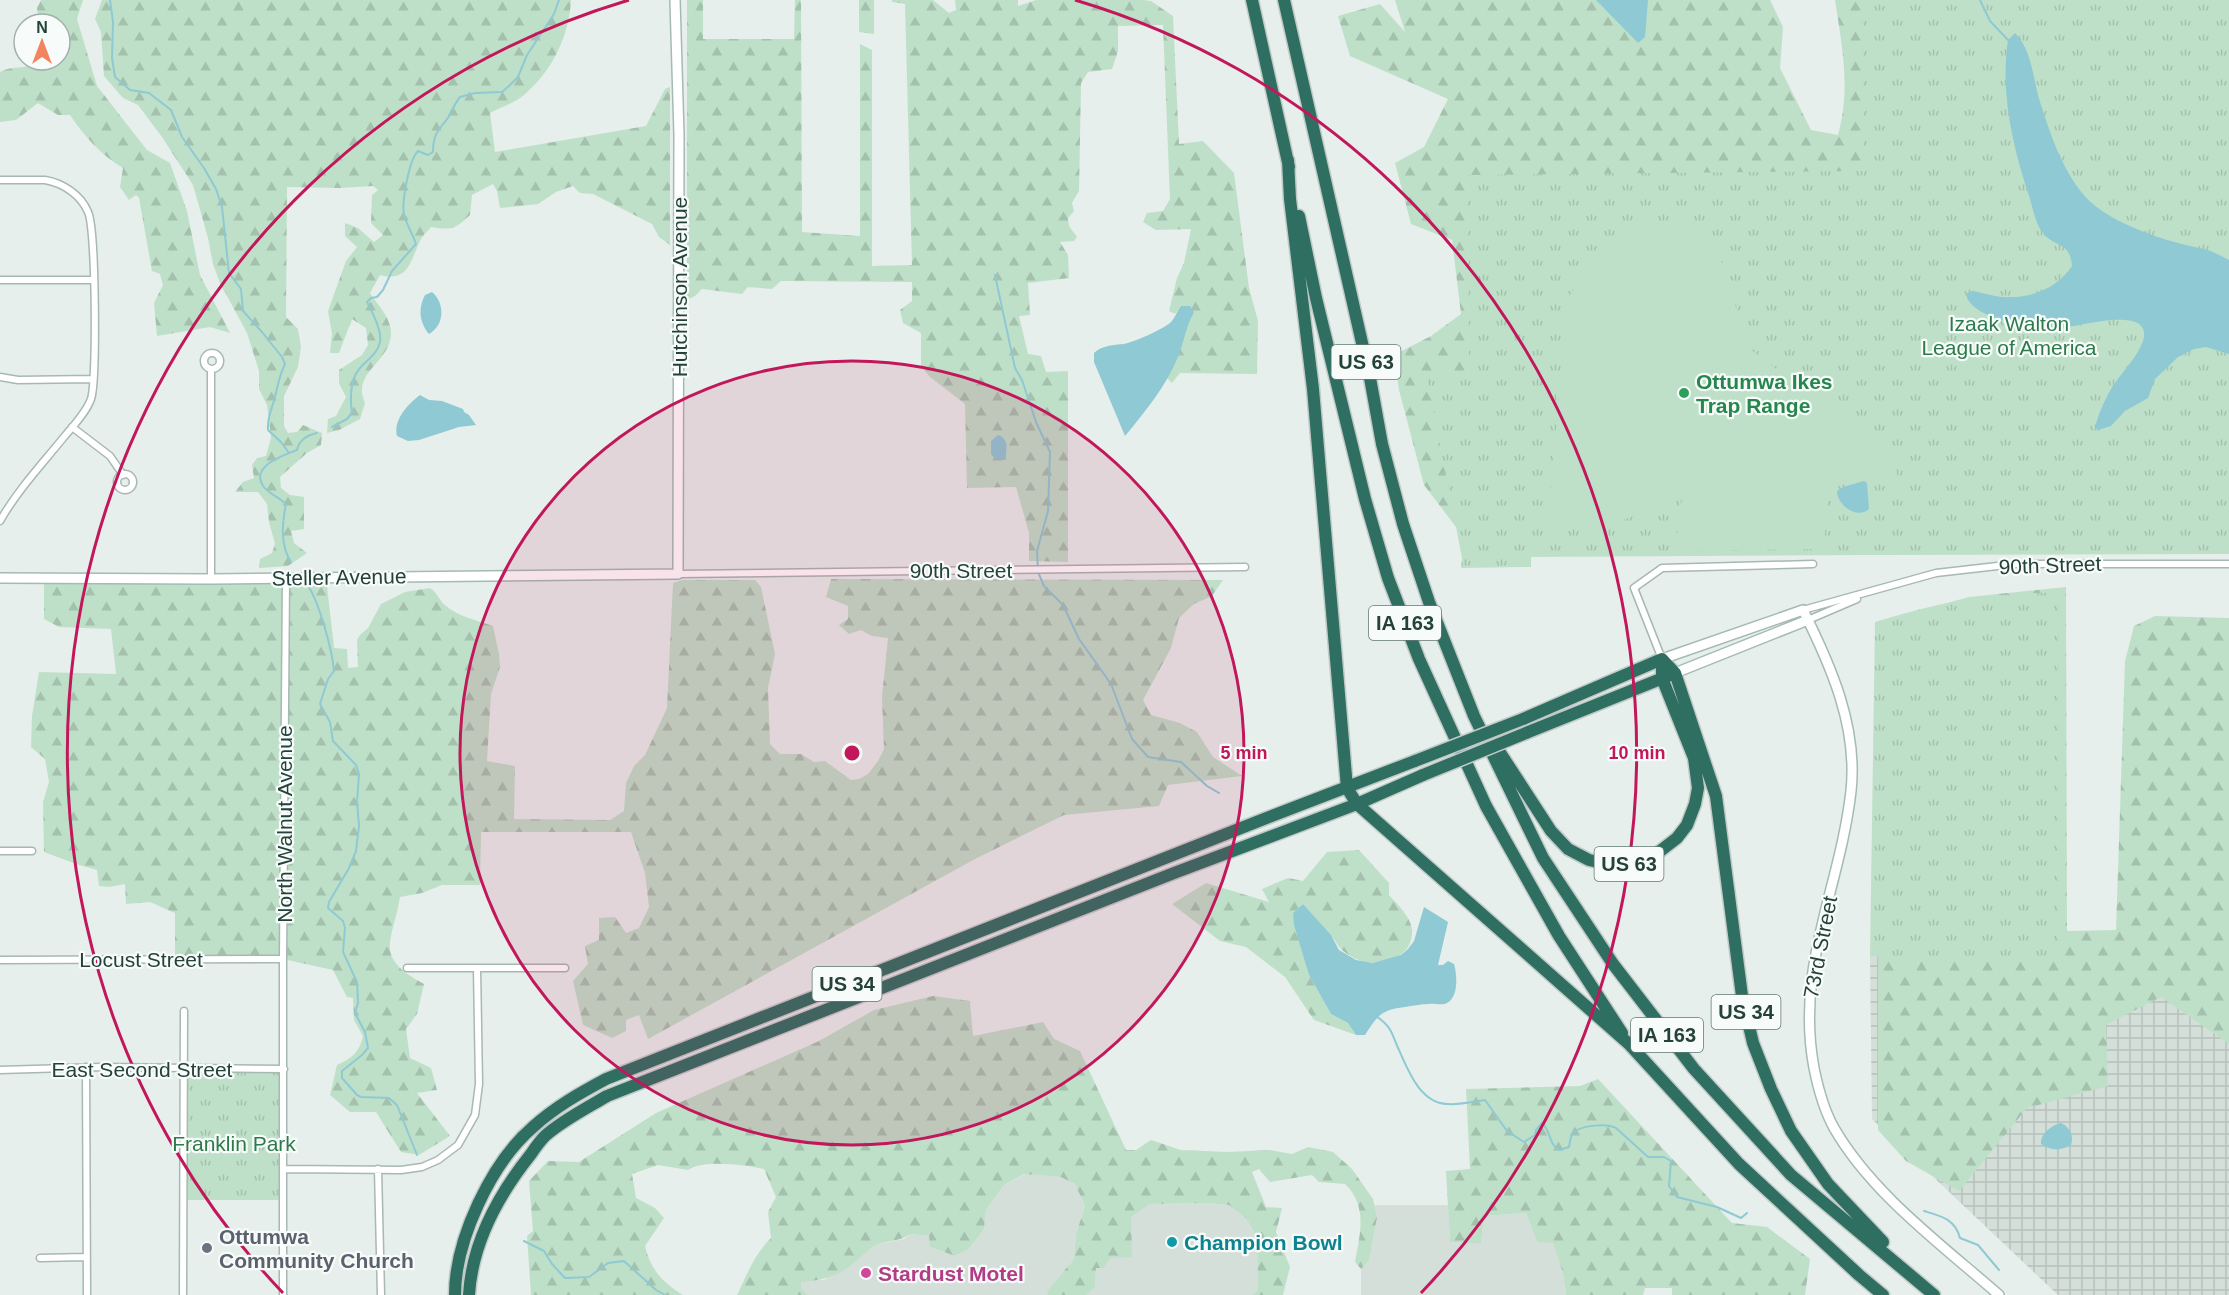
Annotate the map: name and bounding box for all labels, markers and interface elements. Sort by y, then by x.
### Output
north arrow [12,12,72,72]
text: N [36,19,48,36]
street label: Hutchinson Avenue [668,197,691,377]
park label: Izaak Walton League of America [1921,312,2097,359]
road number: US 63 [1332,345,1400,379]
place label: Ottumwa Ikes Trap Range [1696,370,1833,417]
marker: Ottumwa Ikes Trap Range [1677,386,1691,400]
street label: 90th Street [1998,552,2102,578]
street label: 90th Street [910,559,1013,582]
street label: Steller Avenue [271,564,407,590]
road number: IA 163 [1369,606,1441,640]
street label: North Walnut Avenue [273,725,296,923]
centre of rings [842,743,862,763]
text: 5 min [1220,743,1268,763]
text: 10 min [1608,743,1666,763]
road number: US 63 [1594,847,1664,881]
street label: 73rd Street [1799,894,1841,1000]
street label: Locust Street [79,948,203,971]
road number: US 34 [812,967,882,1001]
road number: US 34 [1712,995,1780,1029]
road number: IA 163 [1631,1018,1703,1052]
street label: East Second Street [52,1058,233,1081]
park label: Franklin Park [172,1132,296,1155]
place label: Ottumwa Community Church [219,1225,414,1272]
place label: Champion Bowl [1184,1231,1343,1254]
marker: Champion Bowl [1165,1235,1179,1249]
marker: Ottumwa Community Church [200,1241,214,1255]
place label: Stardust Motel [878,1262,1024,1285]
marker: Stardust Motel [859,1266,873,1280]

